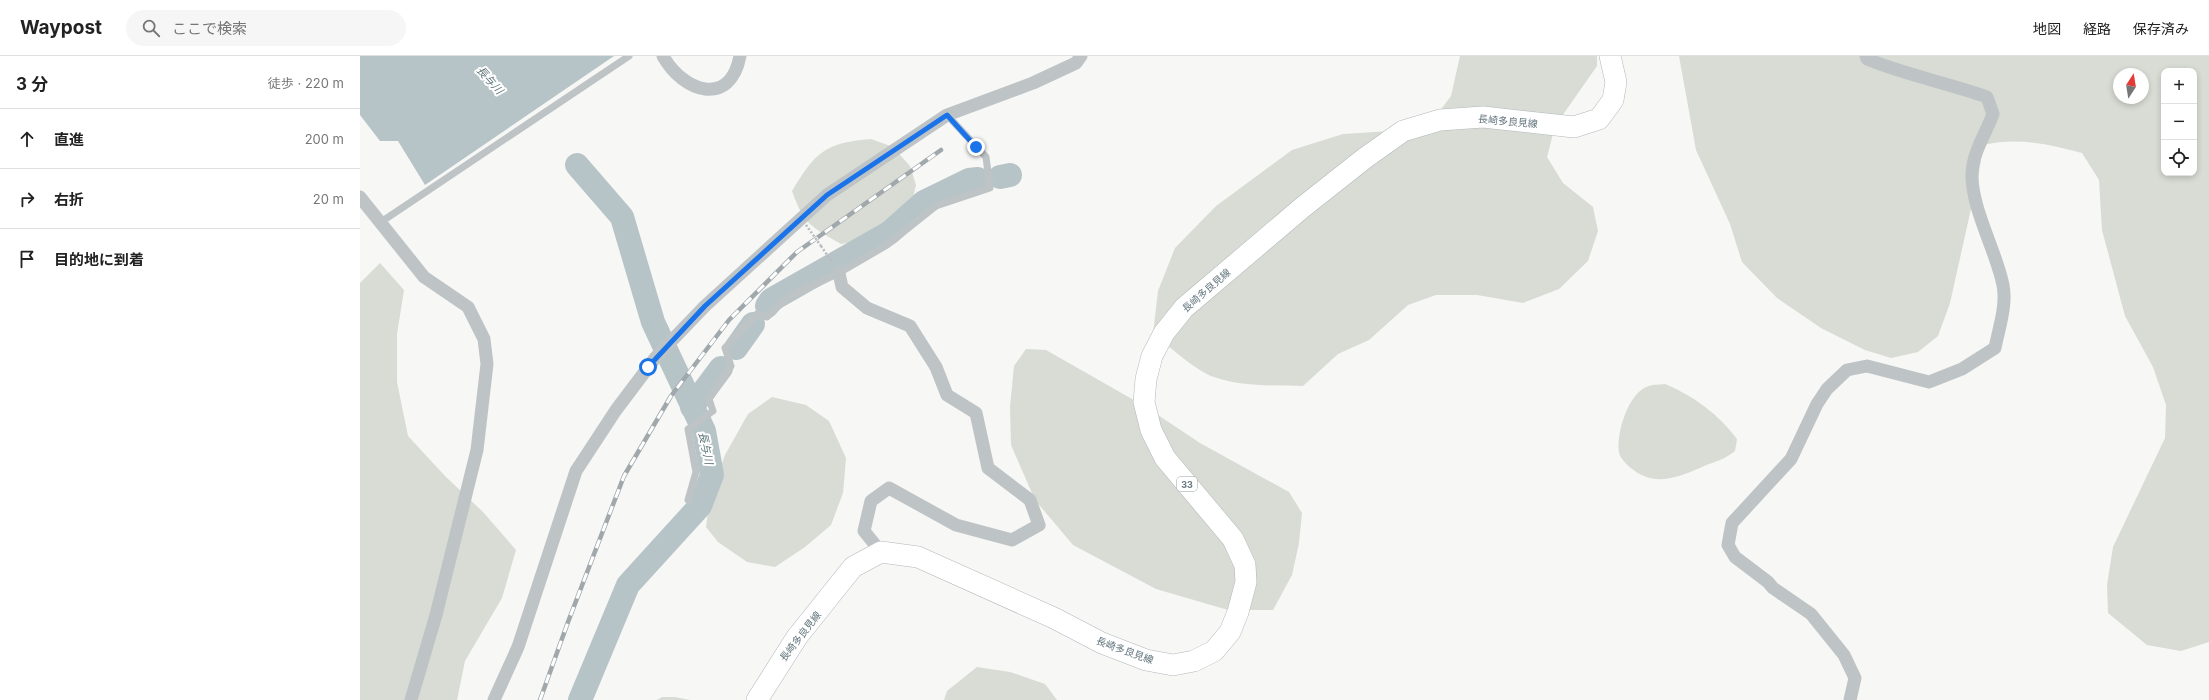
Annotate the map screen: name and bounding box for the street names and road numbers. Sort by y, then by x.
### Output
street label: 長崎多良見線 [1478,112,1538,130]
street label: 長崎多良見線 [1179,266,1233,314]
road number: 33 [1177,477,1197,491]
street label: 長崎多良見線 [777,609,823,663]
street label: 長崎多良見線 [1095,634,1155,666]

